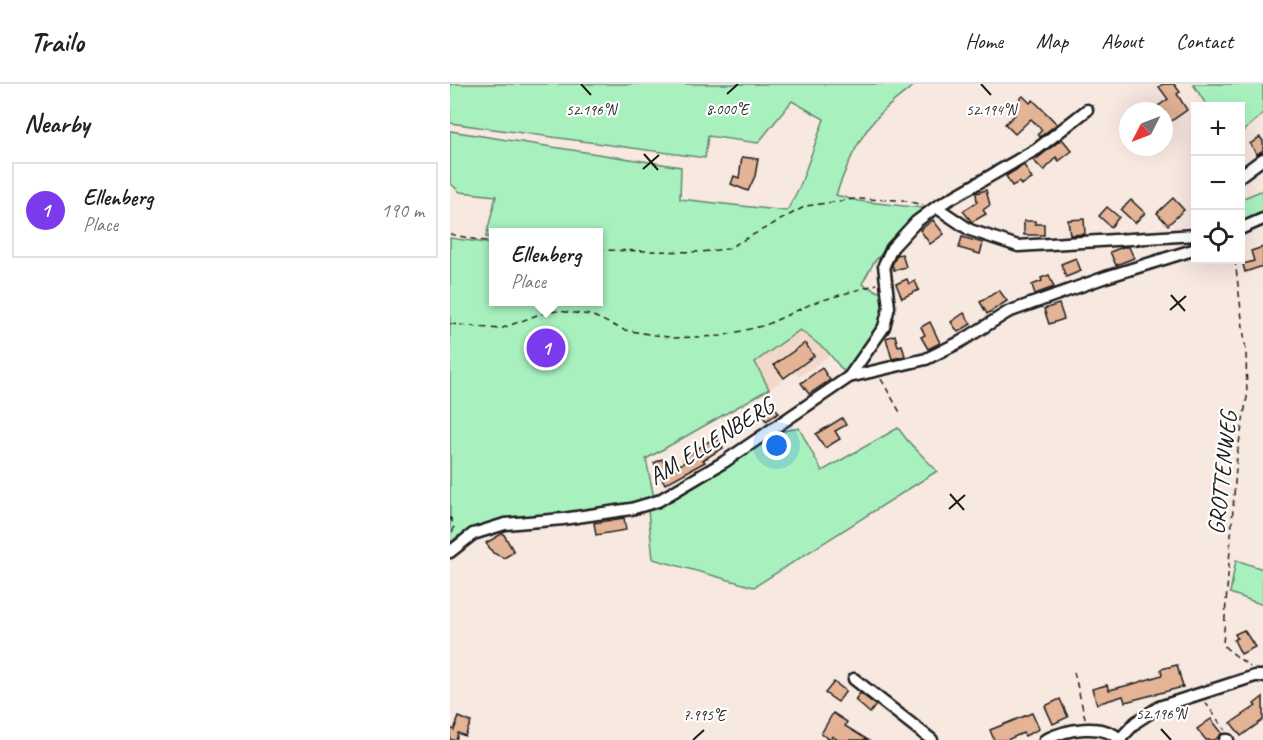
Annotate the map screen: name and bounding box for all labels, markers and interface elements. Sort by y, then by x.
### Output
text: Trailo [30,24,84,59]
text: Home [965,28,1003,54]
text: Map [1036,28,1068,54]
text: About [1101,28,1143,54]
text: Contact [1176,28,1233,54]
text: 8.000°E [706,100,750,119]
text: 52.196°N [566,101,619,120]
text: 52.194°N [966,101,1019,120]
north arrow [1119,102,1173,156]
map controls [1191,102,1245,264]
button: + [1191,102,1245,156]
text: Nearby [24,107,89,140]
button: − [1191,156,1245,210]
text: Ellenberg [83,184,153,212]
text: 1 [41,198,50,223]
text: 190 m [381,198,424,223]
button: locate [1191,210,1245,264]
text: Place [83,212,118,237]
popup [489,228,603,306]
text: Ellenberg [511,241,581,269]
text: Place [511,269,546,294]
pin: 1 [526,326,566,370]
street label: AM ELLENBERG [643,389,781,491]
street label: GROTTENWEG [1201,408,1244,536]
your location [762,431,791,460]
text: 52.196°N [1136,705,1189,724]
text: 7.995°E [683,706,727,725]

